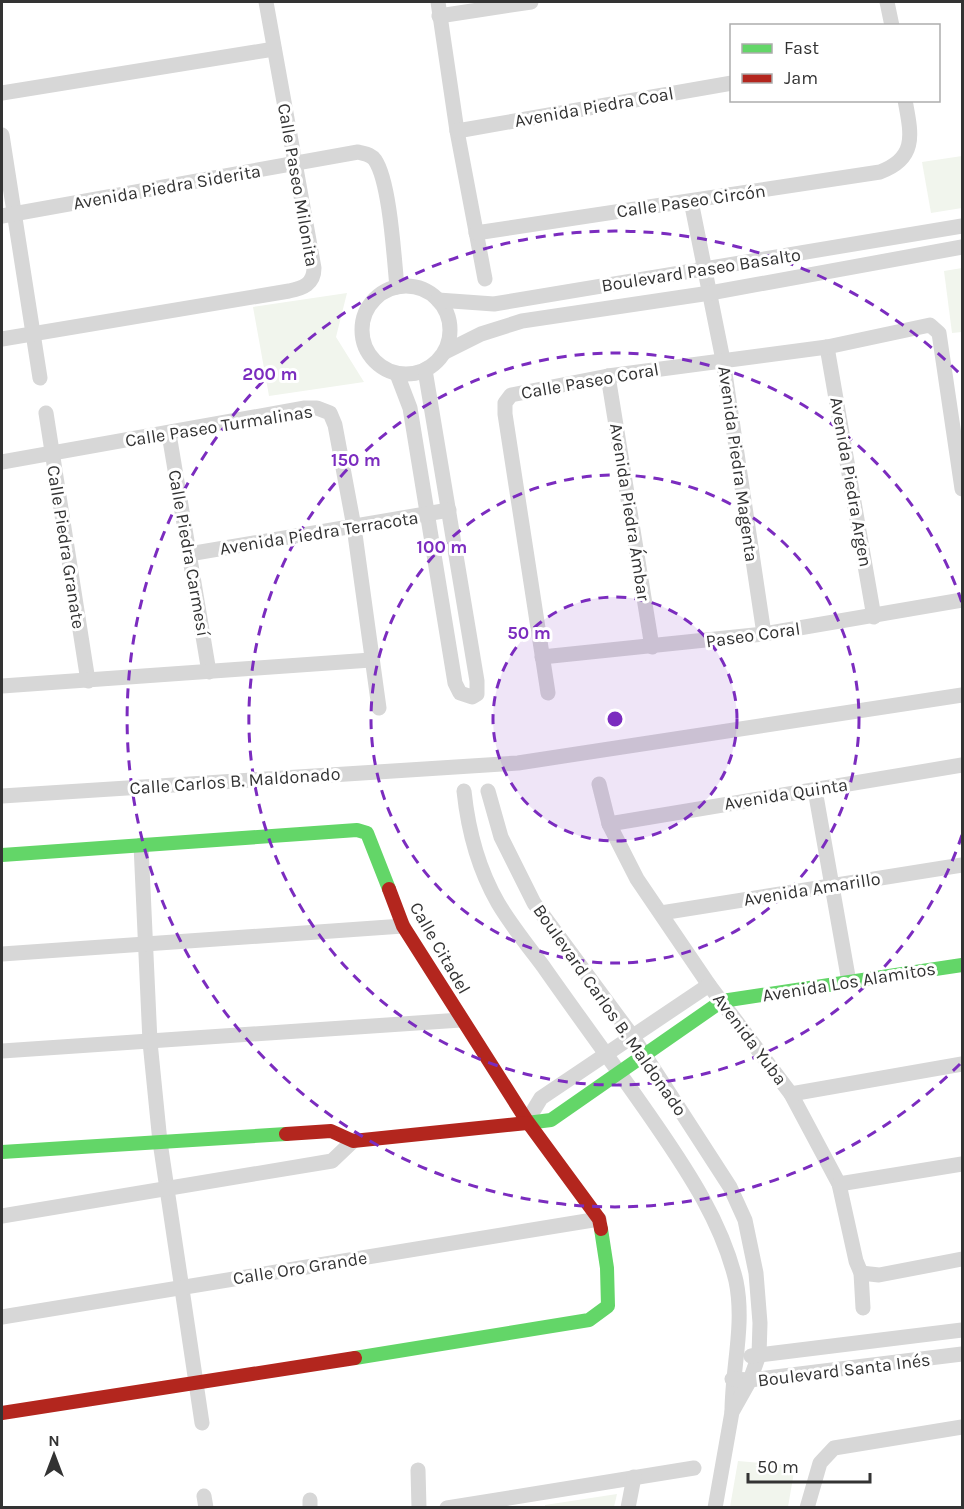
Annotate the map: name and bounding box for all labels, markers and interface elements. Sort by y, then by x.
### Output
legend [730,24,940,102]
text: Fast [784,37,819,59]
text: Jam [784,67,818,89]
street label: Avenida Piedra Coal [513,82,675,132]
street label: Calle Paseo Milonita [273,102,323,268]
street label: Avenida Piedra Siderita [72,160,262,214]
street label: Calle Paseo Circón [615,180,767,222]
street label: Boulevard Paseo Basalto [600,243,802,297]
street label: Calle Paseo Coral [519,358,661,404]
text: 200 m [242,363,298,385]
street label: Avenida Piedra Magenta [713,365,763,563]
street label: Avenida Piedra Argen [825,395,877,569]
street label: Calle Paseo Turmalinas [124,400,314,452]
street label: Avenida Piedra Ámbar [605,421,656,603]
text: 150 m [331,449,381,471]
street label: Calle Piedra Granate [42,464,90,630]
street label: Calle Piedra Carmesí [164,468,215,639]
street label: Avenida Piedra Terracota [218,506,420,560]
text: 100 m [417,536,467,558]
street label: Paseo Coral [704,617,802,653]
text: 50 m [507,622,551,644]
centre of rings [605,709,625,729]
street label: Calle Carlos B. Maldonado [129,763,341,799]
street label: Avenida Quinta [723,773,849,815]
street label: Avenida Amarillo [742,867,882,911]
street label: Calle Citadel [405,898,475,998]
street label: Boulevard Carlos B. Maldonado [528,900,692,1120]
street label: Avenida Los Alamitos [761,957,937,1007]
street label: Avenida Yuba [708,989,792,1089]
street label: Calle Oro Grande [231,1247,369,1289]
street label: Boulevard Santa Inés [756,1348,932,1392]
north arrow [24,1425,84,1485]
text: N [48,1431,60,1450]
scale bar [748,1446,870,1484]
text: 50 m [757,1456,799,1478]

